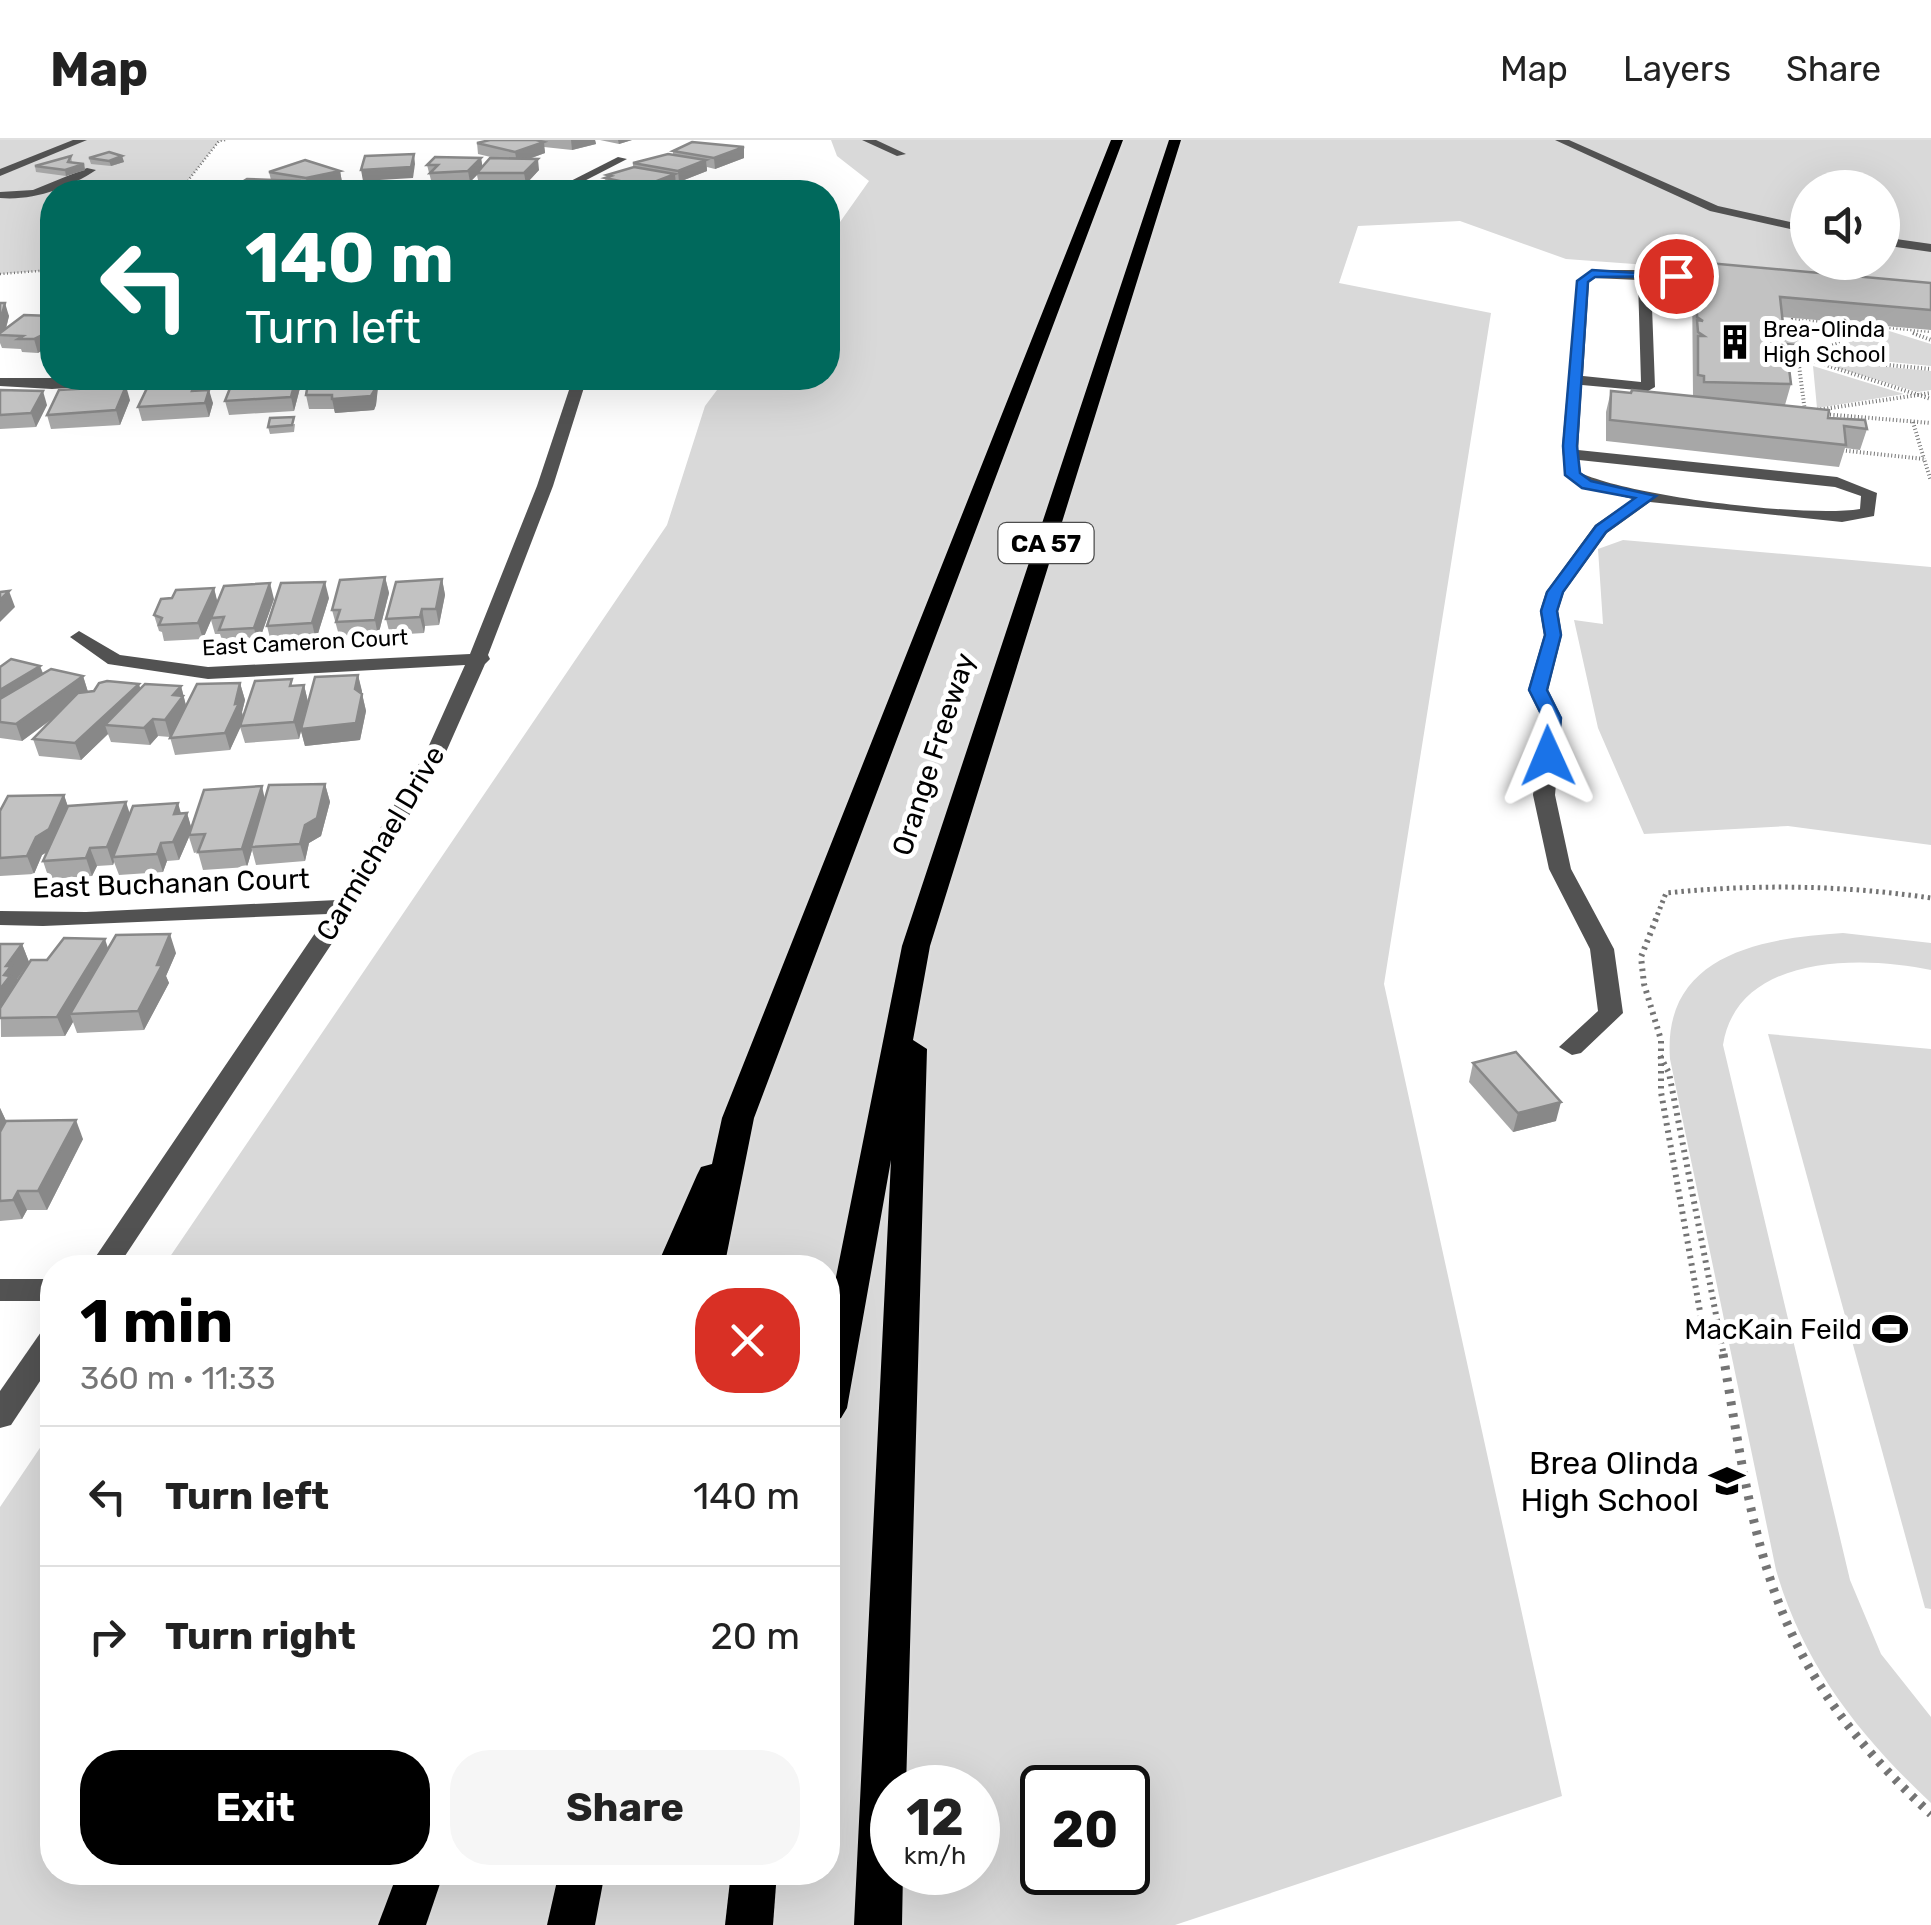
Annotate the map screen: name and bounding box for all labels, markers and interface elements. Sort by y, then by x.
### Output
text: Map [50,41,148,98]
text: Map [1500,48,1568,90]
text: Layers [1623,48,1731,90]
text: Share [1786,48,1881,90]
map controls [1790,170,1900,280]
button: sound [1790,170,1900,280]
text: 140 m [245,217,454,300]
icon: left [80,220,210,350]
pin [1634,234,1719,319]
icon: arrive [1649,249,1704,304]
text: Turn left [245,301,421,354]
place label: Brea-Olinda High School [1763,316,1886,368]
building icon: Brea-Olinda High School [1716,323,1754,361]
road number: CA 57 [998,523,1094,563]
street label: East Cameron Court [201,624,409,661]
street label: Orange Freeway [885,649,982,860]
position arrow [1496,704,1600,808]
street label: Carmichael Drive [309,740,452,947]
street label: East Buchanan Court [32,862,310,905]
text: 1 min [80,1286,233,1357]
button: close [695,1288,800,1393]
sports icon: MacKain Feild [1871,1310,1909,1348]
place label: MacKain Feild [1684,1313,1862,1346]
text: 360 m · 11:33 [80,1359,275,1397]
place label: Brea Olinda High School [1520,1444,1699,1519]
school or university icon: Brea Olinda High School [1708,1462,1746,1500]
icon: left [80,1469,135,1524]
text: Turn left [165,1473,329,1519]
text: 140 m [693,1473,800,1519]
icon: right [80,1609,135,1664]
text: Turn right [165,1613,356,1659]
text: 20 m [710,1613,800,1659]
button: Exit [80,1750,430,1865]
button: Share [450,1750,800,1865]
speed limit sign: 20 [1020,1765,1150,1895]
text: 12 [906,1788,964,1848]
text: km/h [904,1841,966,1870]

